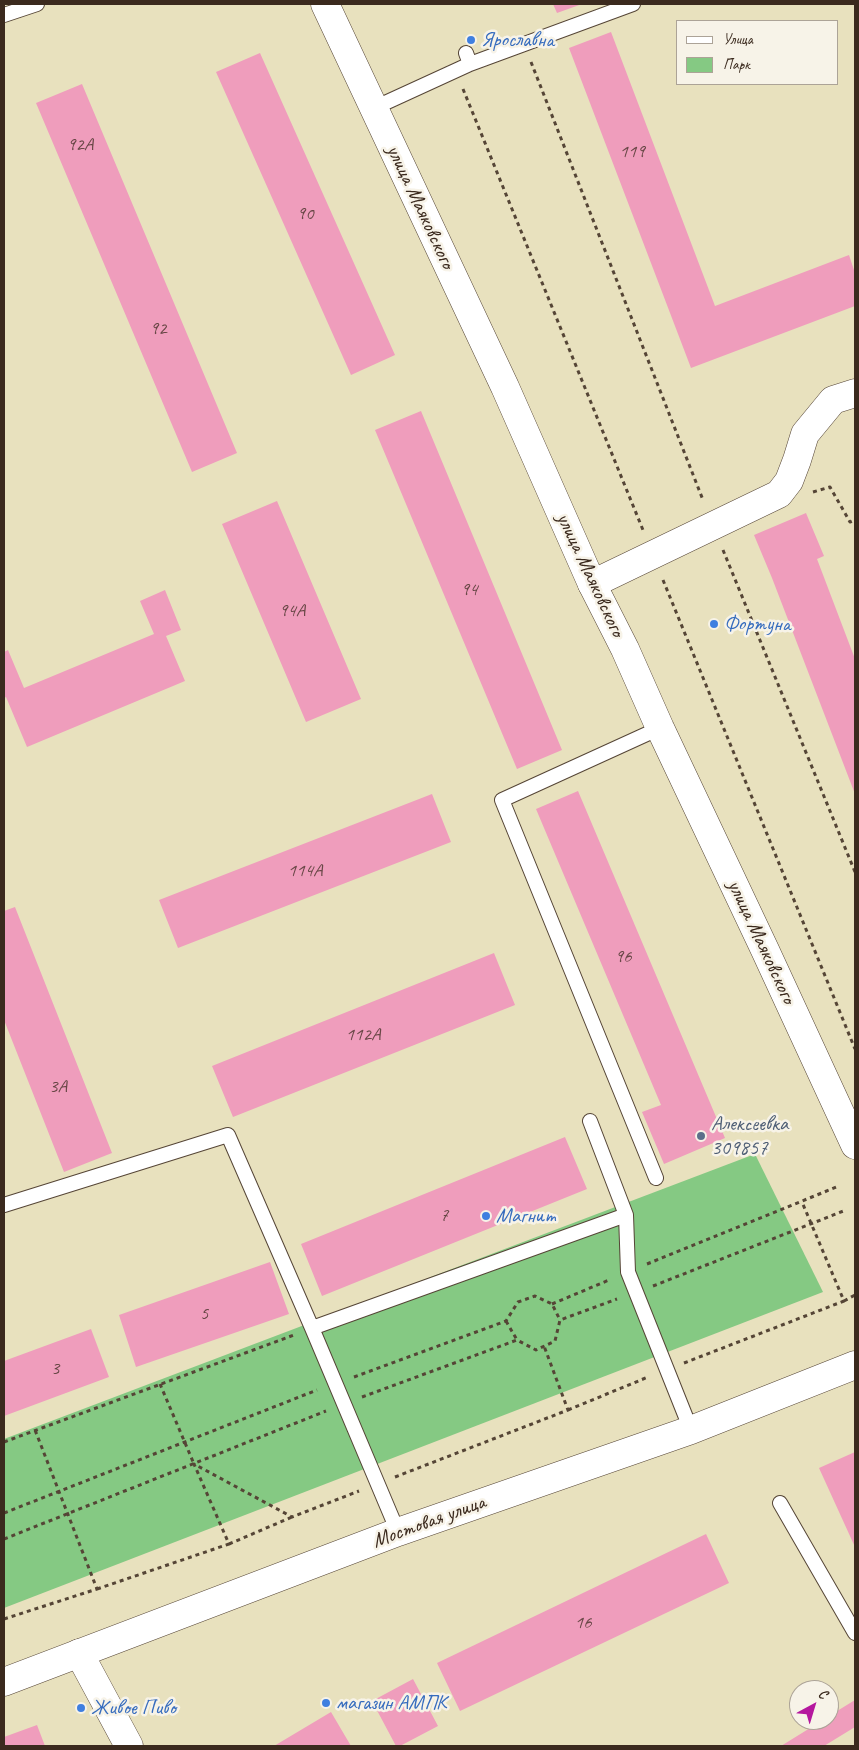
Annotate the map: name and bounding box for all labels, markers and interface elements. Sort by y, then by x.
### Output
legend [676,20,839,85]
place label: Ярославна [481,27,554,53]
text: Улица [723,30,753,49]
marker: Ярославна [465,34,477,46]
text: Парк [723,55,750,74]
house number: 92А [67,134,93,156]
street label: улица Маяковского [380,141,460,273]
house number: 119 [619,141,645,163]
house number: 90 [296,203,314,225]
house number: 92 [149,318,167,340]
street label: улица Маяковского [550,509,630,641]
house number: 94 [460,579,478,601]
house number: 94А [279,600,305,622]
place label: Фортуна [724,611,790,637]
marker: Фортуна [708,618,720,630]
house number: 114А [287,860,323,882]
street label: улица Маяковского [721,876,801,1008]
house number: 96 [614,946,632,968]
house number: 112А [345,1024,381,1046]
house number: 3А [49,1076,67,1098]
place label: Алексеевка 309857 [711,1111,788,1161]
marker: Алексеевка 309857 [695,1130,707,1142]
place label: Магнит [496,1203,556,1229]
house number: 7 [440,1205,448,1227]
marker: Магнит [480,1210,492,1222]
house number: 5 [200,1303,208,1325]
house number: 3 [51,1358,59,1380]
street label: Мостовая улица [369,1490,489,1554]
house number: 16 [574,1612,592,1634]
north arrow [789,1680,839,1730]
text: С [815,1685,831,1703]
place label: магазин АМПК [336,1690,446,1716]
place label: Живое Пиво [91,1695,176,1721]
marker: магазин АМПК [320,1697,332,1709]
marker: Живое Пиво [75,1702,87,1714]

